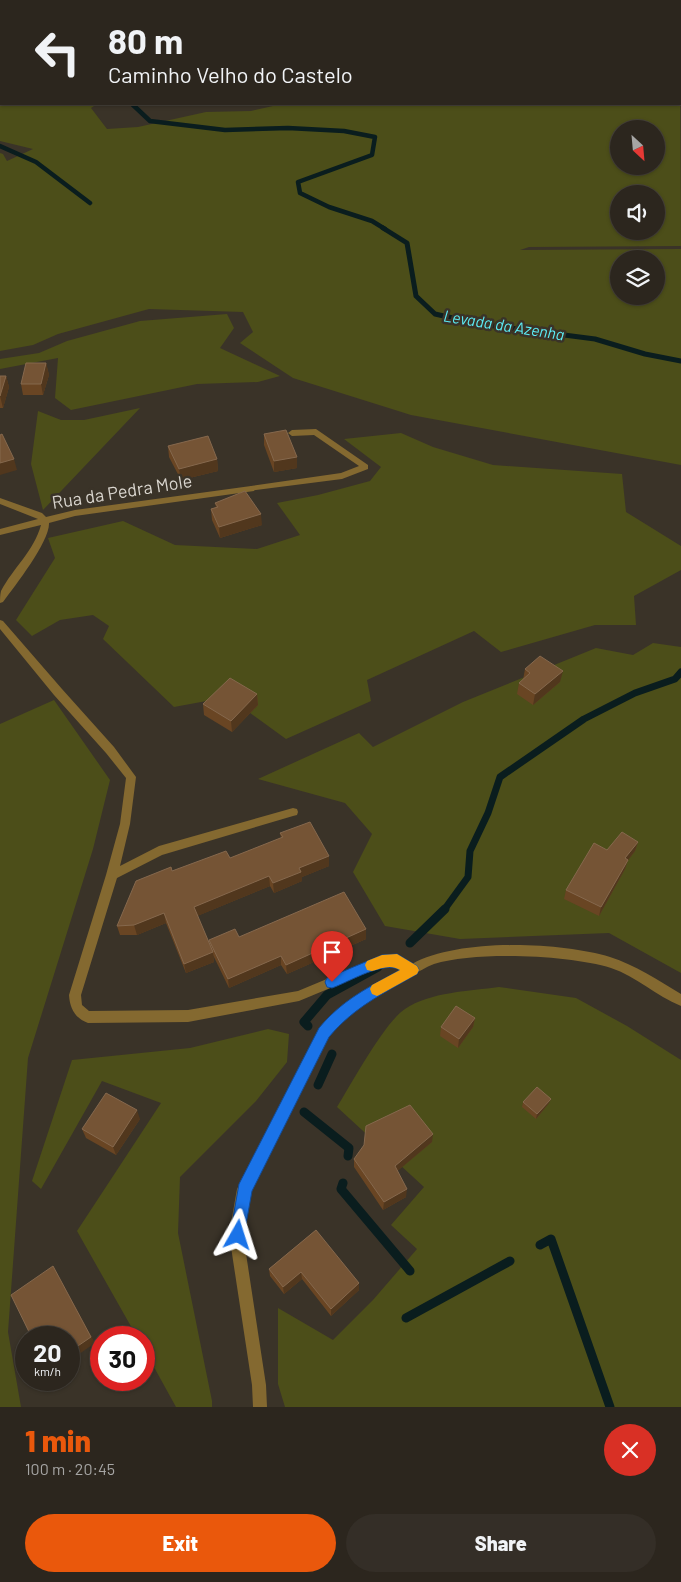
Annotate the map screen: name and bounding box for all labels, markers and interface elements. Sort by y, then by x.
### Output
text: 80 m [108,19,183,61]
icon: left [25,20,90,85]
text: Caminho Velho do Castelo [108,61,353,87]
north arrow [610,120,665,175]
map controls [610,120,665,305]
button: sound [610,185,665,240]
button: layers [610,250,665,305]
water label: Levada da Azenha [442,306,566,343]
street label: Rua da Pedra Mole [50,469,193,513]
pin [311,931,353,982]
icon: arrive [318,938,346,966]
position arrow [211,1208,263,1260]
speed limit sign: 30 [90,1326,155,1391]
text: 20 [33,1337,62,1367]
text: km/h [34,1364,61,1378]
text: 1 min [25,1422,91,1458]
button: close [604,1424,656,1476]
text: 100 m · 20:45 [25,1459,115,1478]
button: Exit [25,1514,336,1572]
button: Share [346,1514,656,1572]

